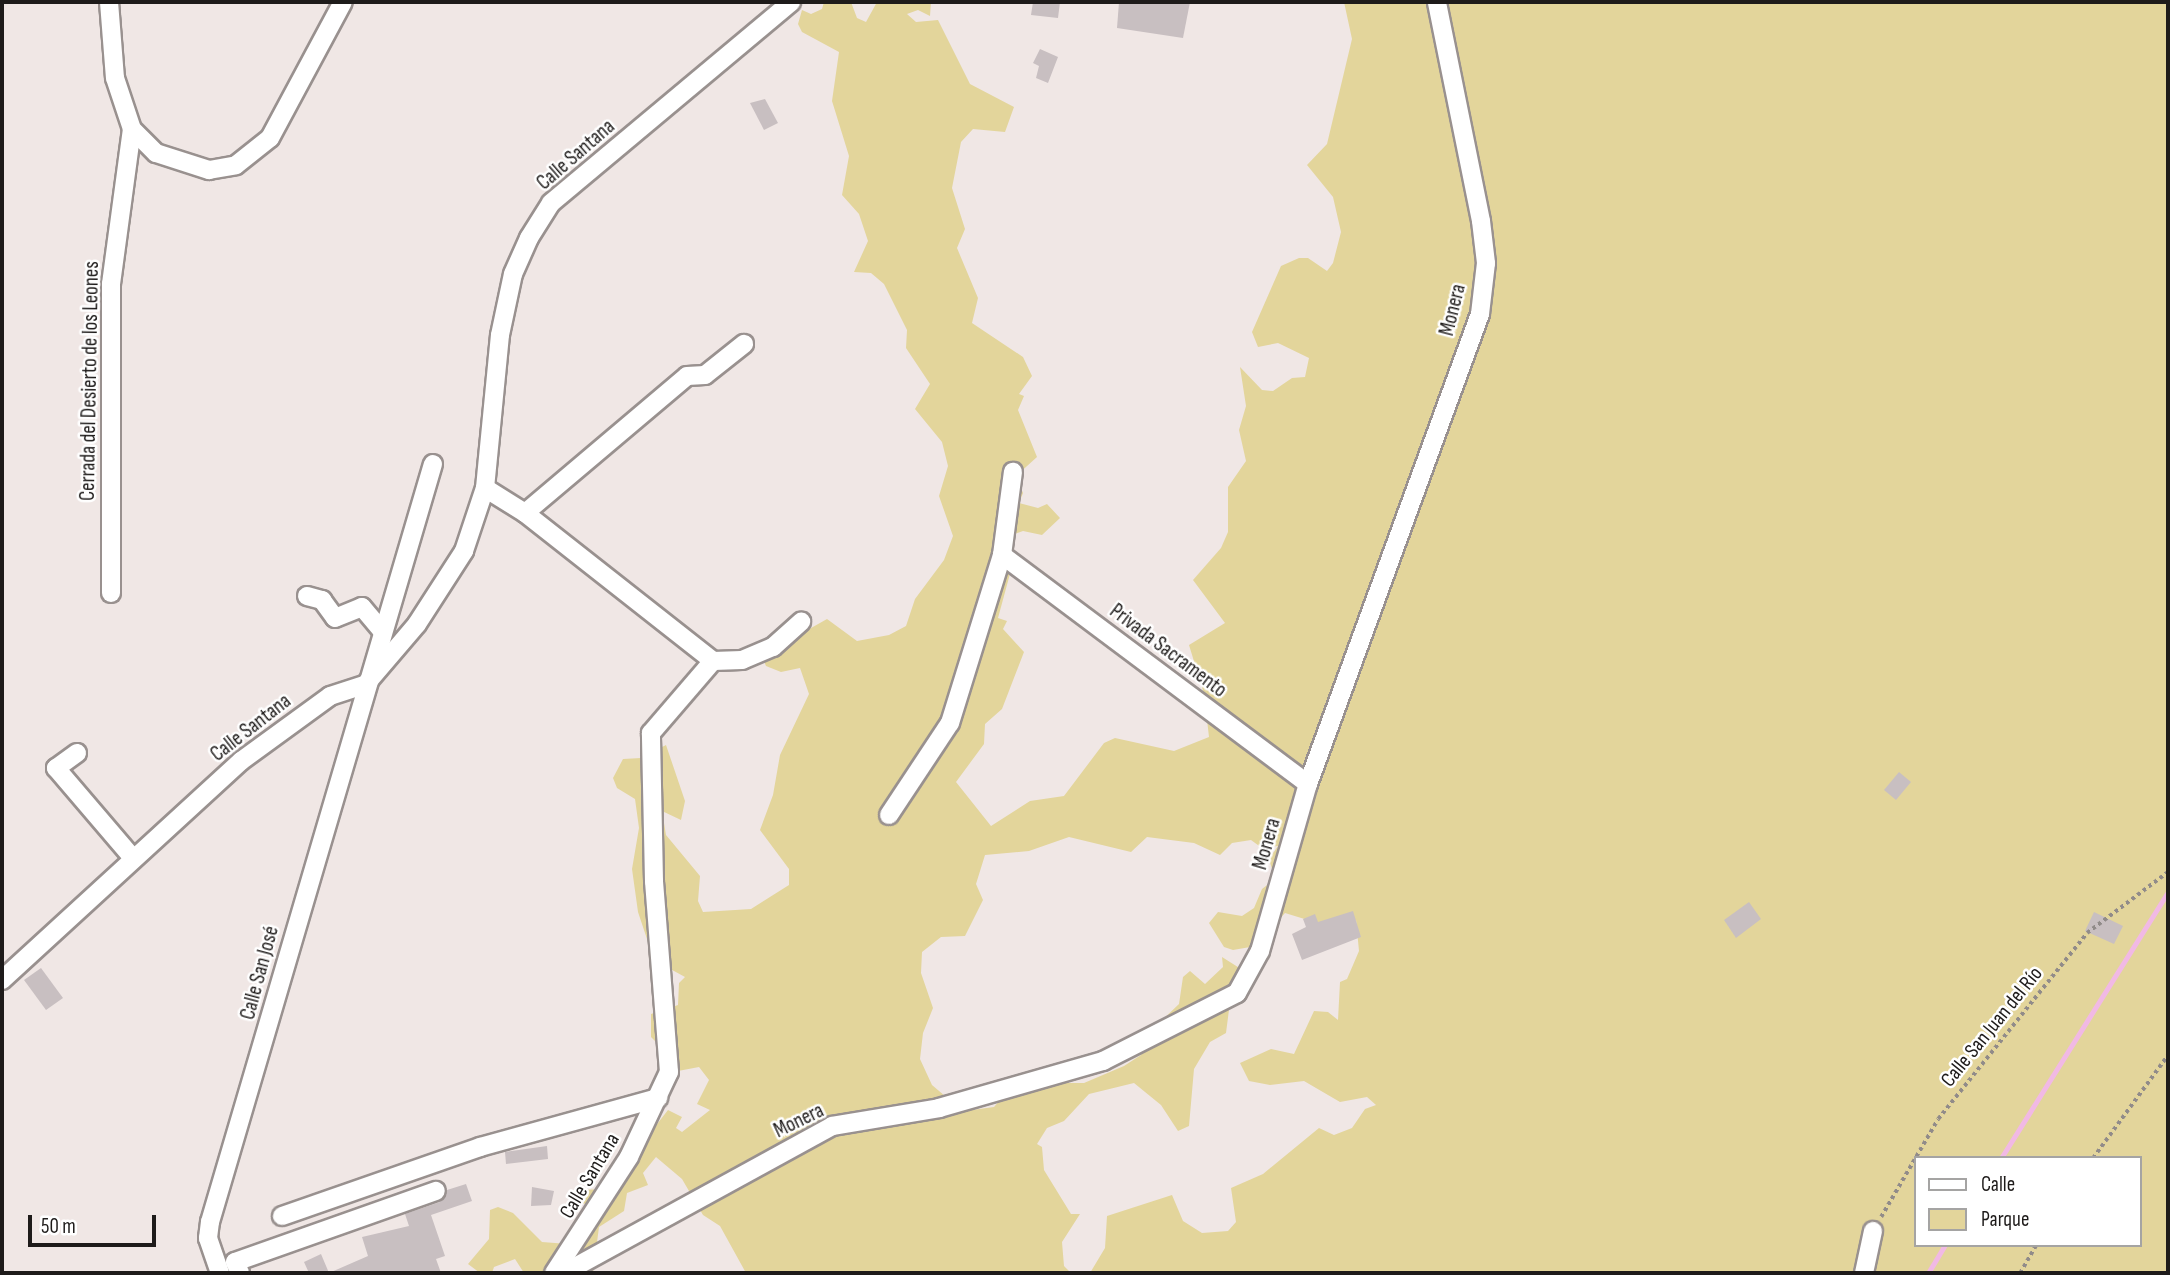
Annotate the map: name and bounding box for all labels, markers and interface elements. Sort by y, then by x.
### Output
street label: Calle Santana [532,114,620,196]
street label: Cerrada del Desierto de los Leones [75,261,105,501]
street label: Monera [1434,282,1472,338]
street label: Privada Sacramento [1105,599,1231,703]
street label: Calle Santana [206,689,296,767]
street label: Monera [1248,815,1286,873]
street label: Calle San José [235,923,285,1023]
street label: Calle San Juan del Río [1936,962,2048,1092]
street label: Monera [770,1098,828,1144]
street label: Calle Santana [555,1129,625,1223]
legend [1914,1156,2142,1247]
text: Calle [1981,1172,2015,1197]
scale bar [32,1202,159,1246]
text: Parque [1981,1207,2029,1232]
text: 50 m [41,1214,76,1239]

